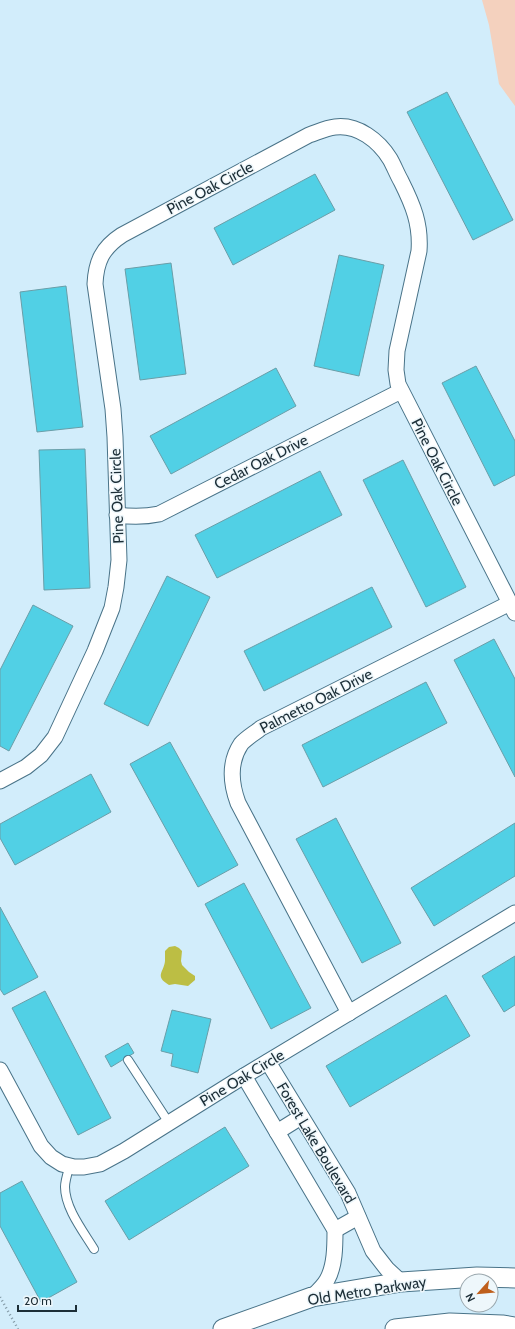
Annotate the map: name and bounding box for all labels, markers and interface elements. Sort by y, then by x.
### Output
street label: Pine Oak Circle [164,158,257,218]
street label: Pine Oak Circle [407,415,467,509]
street label: Cedar Oak Drive [211,431,311,493]
street label: Pine Oak Circle [106,448,128,544]
street label: Palmetto Oak Drive [257,665,376,737]
street label: Pine Oak Circle [197,1046,288,1110]
street label: Forest Lake Boulevard [273,1079,359,1207]
street label: Old Metro Parkway [306,1273,428,1309]
north arrow [459,1273,499,1313]
scale bar [18,1287,76,1313]
text: N [462,1291,478,1304]
text: 20 m [24,1293,52,1308]

